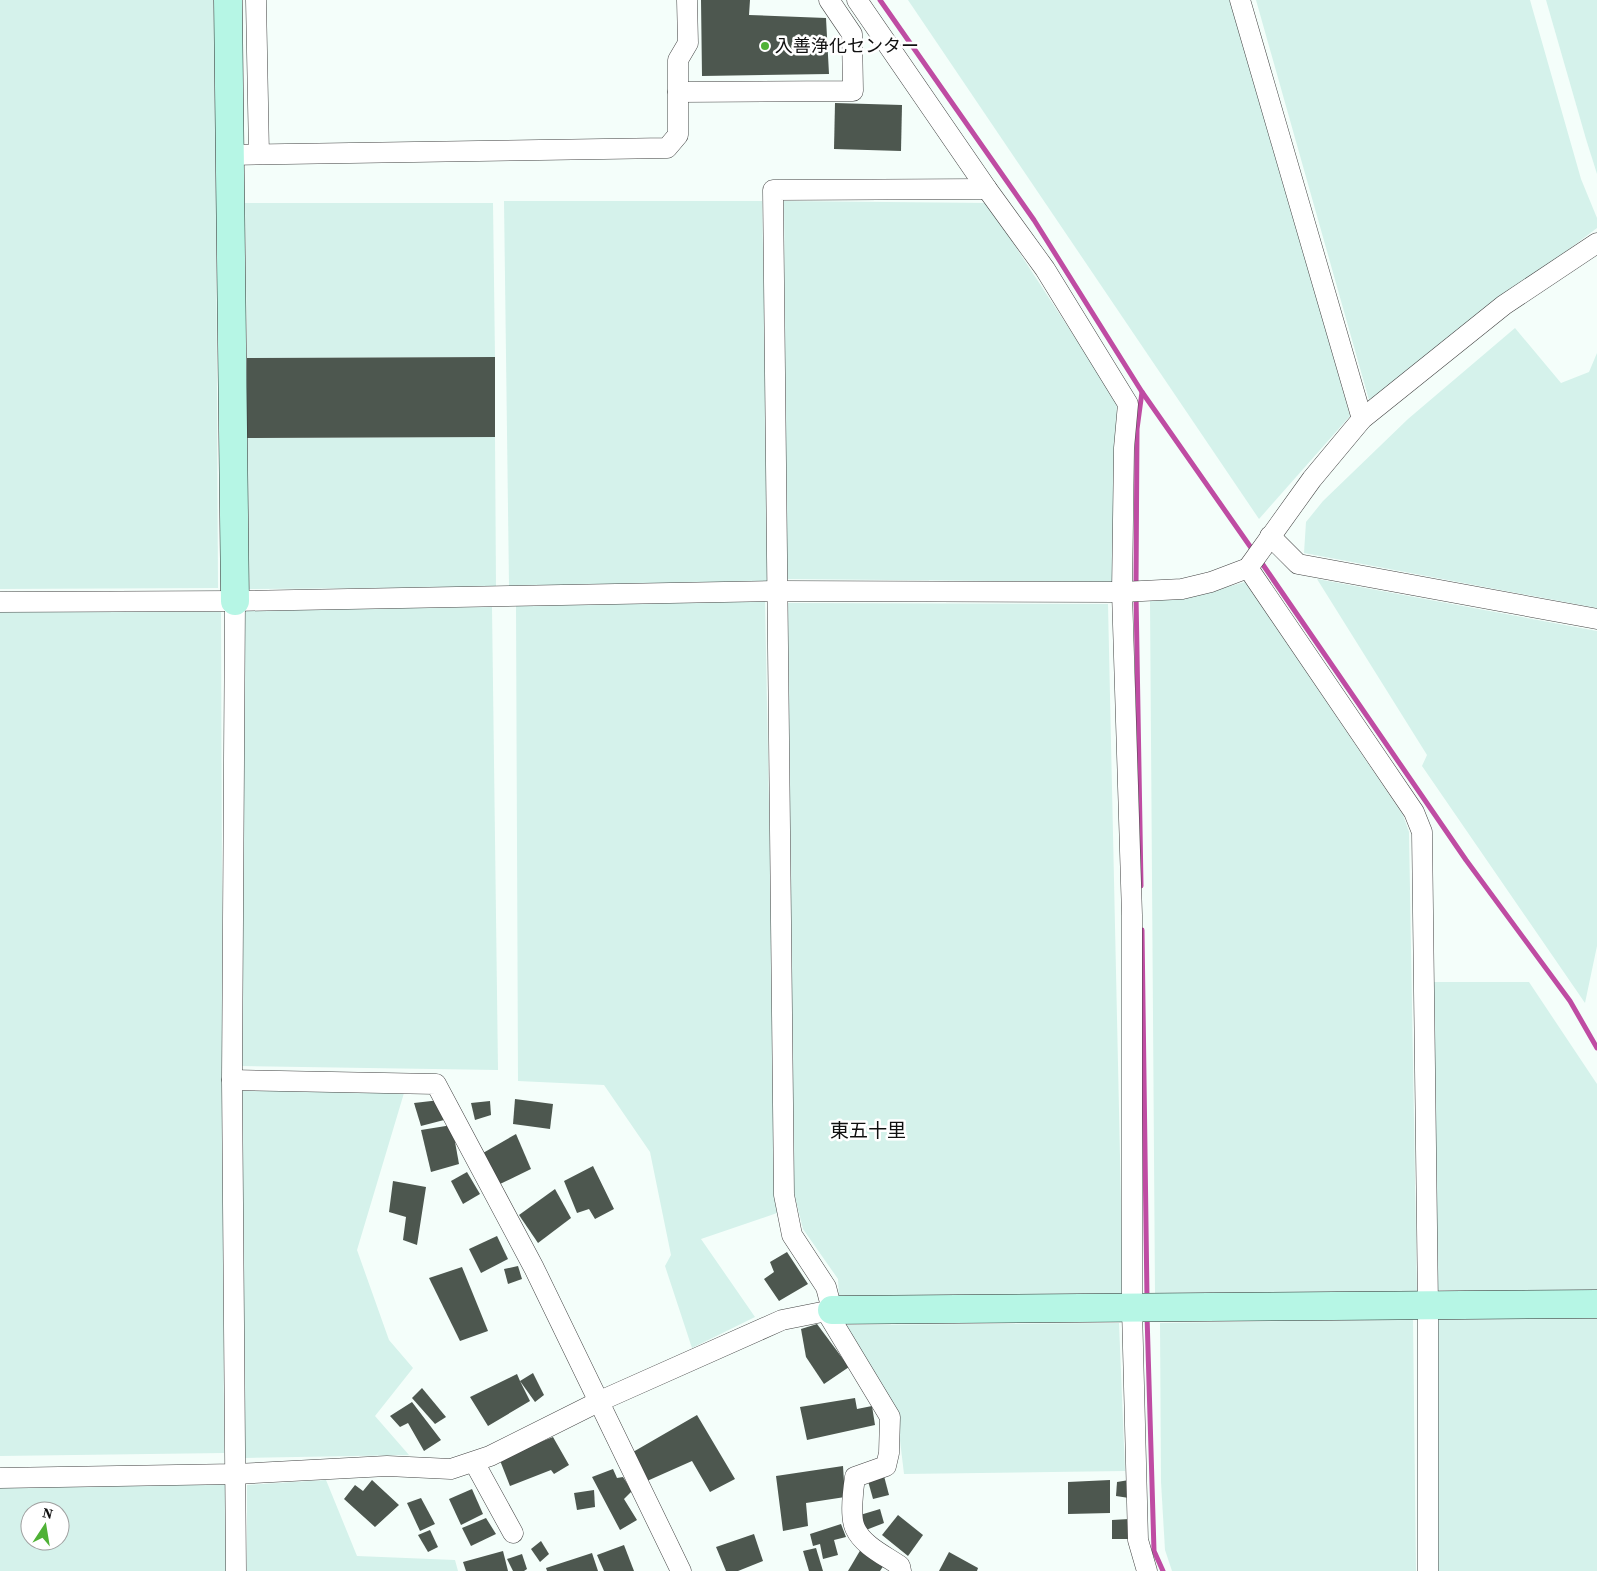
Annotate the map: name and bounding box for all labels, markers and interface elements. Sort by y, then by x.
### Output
place label: 入善浄化センター [775,33,919,58]
marker: 入善浄化センター [759,40,771,52]
district label: 東五十里 [830,1117,906,1143]
north arrow [20,1501,70,1551]
text: N [41,1502,55,1524]

